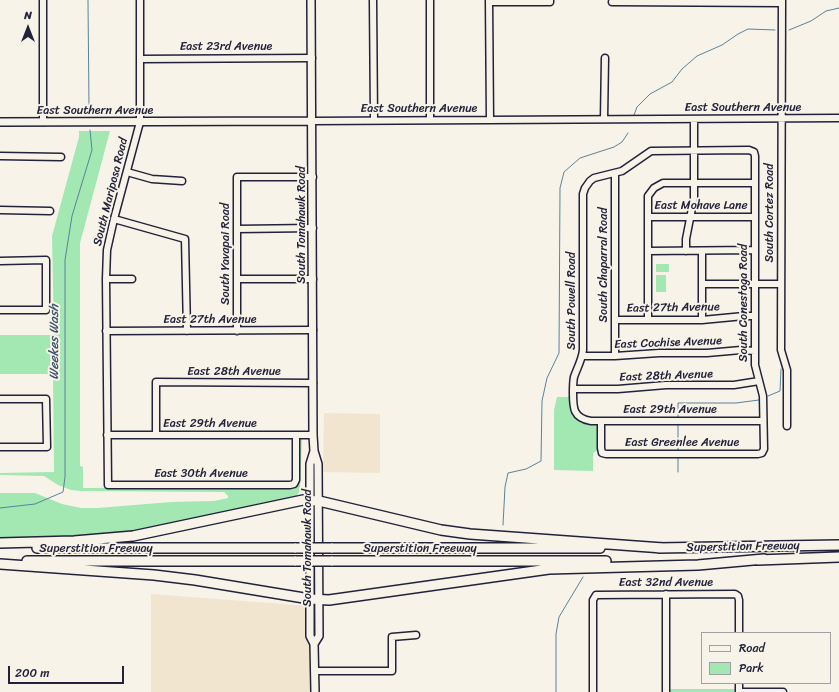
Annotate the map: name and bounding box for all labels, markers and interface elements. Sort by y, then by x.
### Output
text: N [24,6,32,25]
north arrow [8,8,48,48]
street label: East 23rd Avenue [180,40,272,54]
street label: East Southern Avenue [685,101,801,115]
street label: East Southern Avenue [361,102,477,116]
street label: East Southern Avenue [37,104,153,118]
street label: South Mariposa Road [91,136,131,248]
street label: South Cortez Road [763,163,777,263]
street label: South Tomahawk Road [295,166,309,284]
street label: East Mohave Lane [654,199,748,213]
street label: South Yavapai Road [219,203,233,305]
street label: South Chaparral Road [597,207,611,323]
street label: South Conestoga Road [737,244,751,362]
street label: South Powell Road [565,252,579,350]
street label: East 27th Avenue [626,300,720,316]
water label: Weekes Wash [47,304,63,380]
street label: East 27th Avenue [163,313,257,327]
street label: East Cochise Avenue [614,334,722,352]
street label: East 28th Avenue [187,365,281,379]
street label: East 28th Avenue [619,367,713,385]
street label: East 29th Avenue [623,403,717,417]
street label: East 29th Avenue [163,417,257,431]
street label: East Greenlee Avenue [625,436,739,450]
street label: East 30th Avenue [154,467,248,481]
street label: South Tomahawk Road [301,489,315,607]
street label: Superstition Freeway [686,539,800,555]
street label: Superstition Freeway [39,542,153,556]
street label: Superstition Freeway [363,542,477,556]
street label: East 32nd Avenue [619,576,713,590]
legend [701,632,831,684]
text: Road [739,637,765,659]
text: Park [739,657,764,679]
scale bar [10,658,126,684]
text: 200 m [15,662,49,684]

